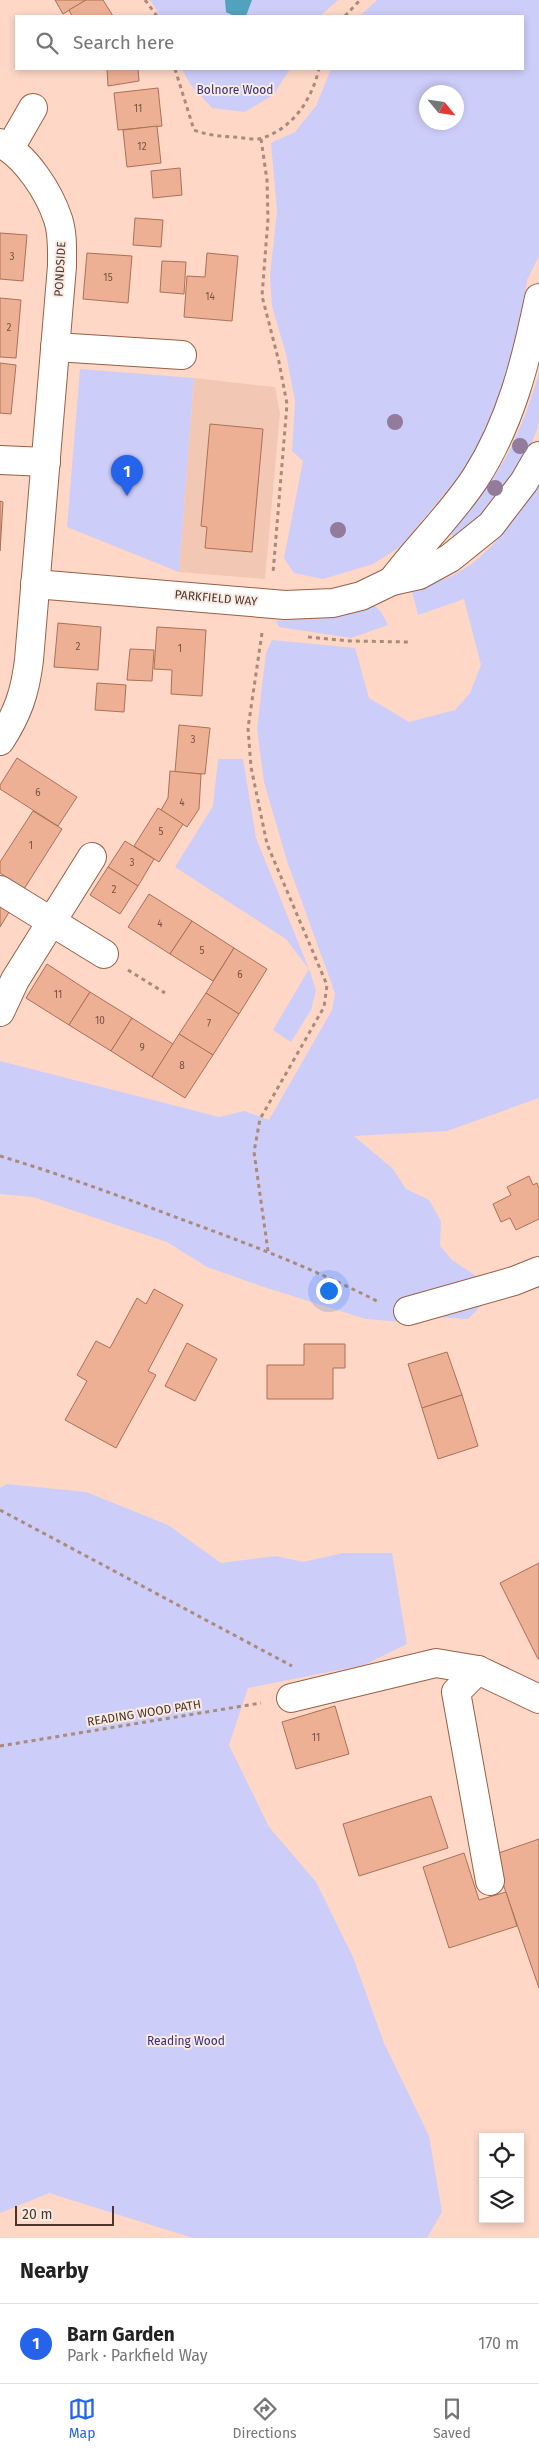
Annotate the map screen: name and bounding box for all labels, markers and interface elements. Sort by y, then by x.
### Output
search box [15,15,524,70]
icon: search [33,29,61,57]
text: Search here [73,31,174,54]
park label: Bolnore Wood [197,83,273,97]
north arrow [419,85,464,130]
house number: 11 [134,103,142,115]
house number: 12 [137,141,147,153]
street label: PONDSIDE [52,241,68,297]
house number: 3 [10,251,15,263]
house number: 15 [103,272,113,284]
house number: 14 [205,291,216,303]
house number: 2 [7,322,12,334]
pin: 1 [111,455,143,496]
street label: PARKFIELD WAY [174,587,258,609]
house number: 2 [76,641,81,653]
house number: 1 [178,643,182,655]
house number: 3 [191,734,196,746]
house number: 6 [35,787,41,799]
house number: 4 [179,797,185,809]
house number: 5 [158,826,164,838]
house number: 1 [29,840,33,852]
house number: 3 [130,857,135,869]
house number: 2 [112,884,117,896]
house number: 4 [157,918,163,930]
house number: 5 [199,945,205,957]
house number: 6 [237,969,243,981]
house number: 11 [54,989,62,1001]
house number: 10 [95,1015,105,1027]
house number: 7 [207,1018,212,1030]
house number: 9 [139,1042,145,1054]
house number: 8 [179,1060,185,1072]
your location [316,1278,342,1304]
street label: READING WOOD PATH [86,1697,202,1729]
house number: 11 [312,1732,320,1744]
park label: Reading Wood [147,2034,225,2048]
map controls [479,2133,524,2223]
button: locate [479,2133,524,2178]
button: layers [479,2178,524,2223]
scale bar [15,2203,114,2226]
text: 20 m [22,2206,52,2223]
text: Nearby [20,2258,88,2284]
text: Barn Garden [67,2323,175,2346]
text: 1 [32,2334,40,2353]
text: 170 m [478,2334,519,2353]
text: Park · Parkfield Way [67,2346,208,2365]
tab: Map [68,2395,96,2442]
tab: Directions [232,2395,297,2442]
tab: Saved [433,2395,471,2442]

